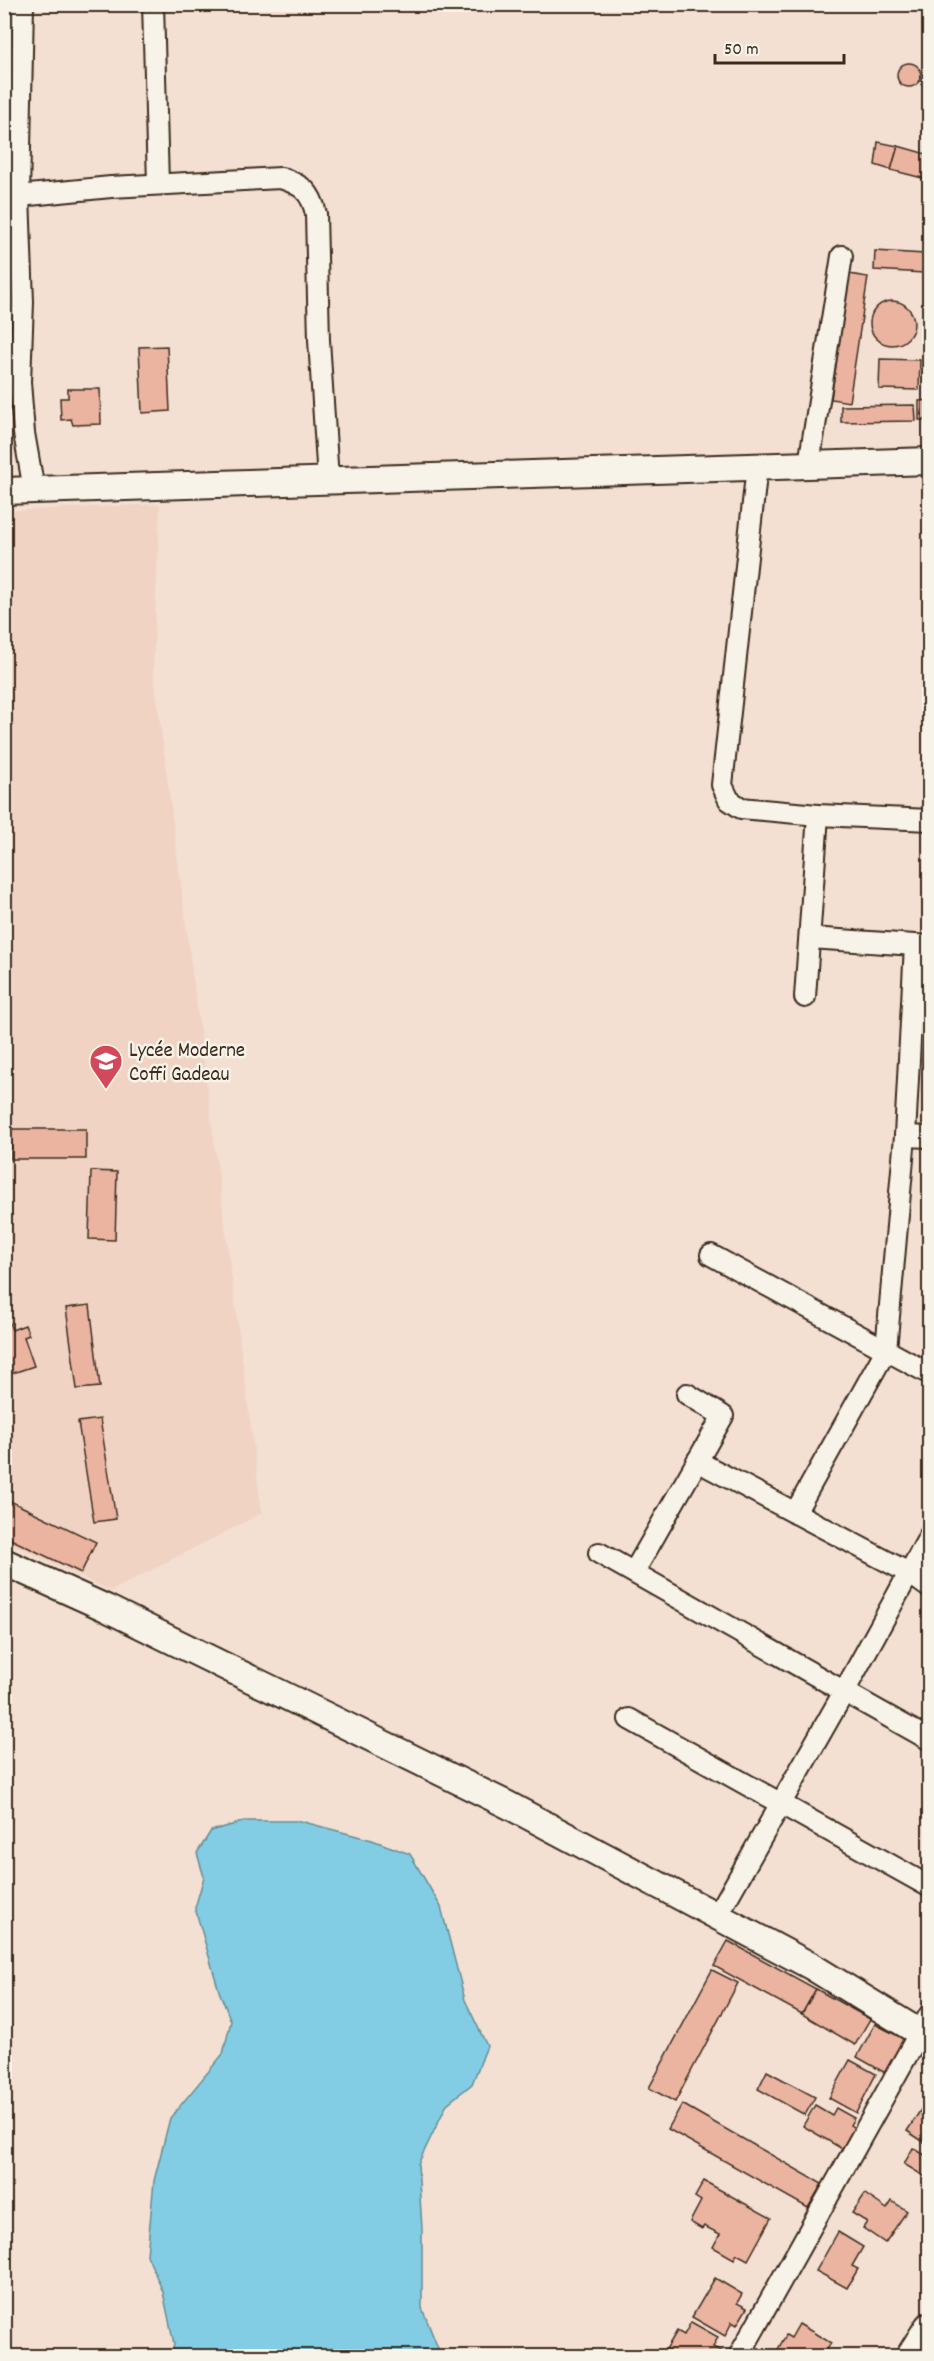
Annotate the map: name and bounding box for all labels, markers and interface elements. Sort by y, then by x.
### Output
scale bar [715,27,844,65]
text: 50 m [724,38,759,63]
place label: Lycée Moderne Coffi Gadeau [129,1037,245,1091]
school or university icon: Lycée Moderne Coffi Gadeau [88,1043,124,1090]

